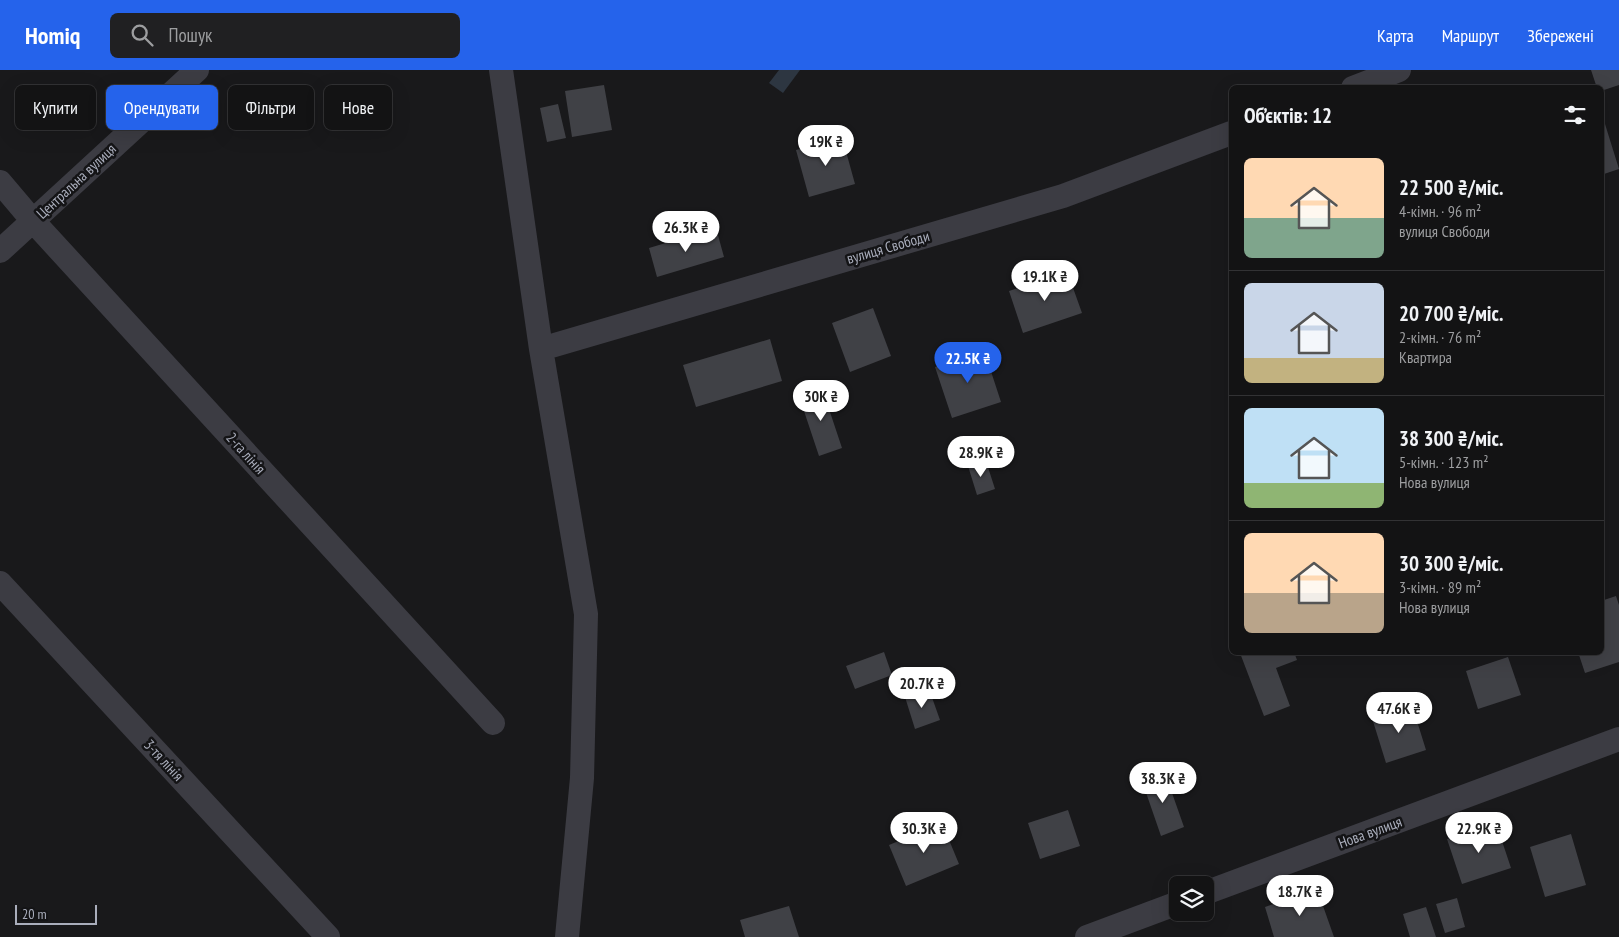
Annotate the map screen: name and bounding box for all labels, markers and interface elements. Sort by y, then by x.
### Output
search box [110,13,460,58]
text: Homiq [25,20,80,51]
icon: search [128,21,156,49]
text: Пошук [168,23,212,47]
text: Карта [1377,24,1414,47]
text: Маршрут [1442,24,1499,47]
text: Збережені [1527,24,1594,47]
chip: Купити [15,85,96,130]
chip: Орендувати [106,85,218,130]
chip: Фільтри [228,85,314,130]
chip: Нове [324,85,392,130]
icon: filters [1561,101,1589,129]
text: Об’єктів: 12 [1244,102,1332,129]
pin: 19K ₴ [791,124,861,167]
text: 19K ₴ [809,131,843,151]
street label: Центральна вулиця [32,139,120,223]
text: 22 500 ₴/міс. [1399,174,1503,201]
icon: home [1284,178,1344,238]
text: 4-кімн. · 96 m² [1399,201,1481,221]
pin: 26.3K ₴ [640,210,732,253]
text: 26.3K ₴ [663,217,709,237]
text: вулиця Свободи [1399,221,1490,241]
street label: вулиця Свободи [844,226,932,268]
pin: 19.1K ₴ [999,260,1091,302]
text: 19.1K ₴ [1022,266,1068,286]
text: 20 700 ₴/міс. [1399,300,1503,327]
icon: home [1284,303,1344,363]
text: 2-кімн. · 76 m² [1399,327,1481,347]
pin: 22.5K ₴ [922,342,1014,384]
text: Квартира [1399,347,1452,367]
text: 22.5K ₴ [945,348,991,368]
pin: 30K ₴ [786,380,856,422]
text: 30K ₴ [804,386,838,406]
text: 38 300 ₴/міс. [1399,425,1503,452]
street label: 2-га лінія [222,428,270,478]
icon: home [1284,428,1344,488]
pin: 28.9K ₴ [935,436,1027,478]
text: 28.9K ₴ [958,442,1004,462]
text: 5-кімн. · 123 m² [1399,452,1489,472]
text: Нова вулиця [1399,472,1470,492]
text: 30 300 ₴/міс. [1399,550,1503,577]
icon: home [1284,553,1344,613]
text: 3-кімн. · 89 m² [1399,577,1481,597]
text: Нова вулиця [1399,597,1470,617]
pin: 20.7K ₴ [876,666,968,709]
text: 20.7K ₴ [899,673,945,693]
pin: 47.6K ₴ [1353,692,1445,734]
text: 47.6K ₴ [1377,698,1421,718]
street label: 3-тя лінія [140,735,188,785]
pin: 38.3K ₴ [1117,762,1209,804]
text: 38.3K ₴ [1140,768,1186,788]
pin: 30.3K ₴ [878,812,970,854]
street label: Нова вулиця [1336,812,1405,852]
pin: 22.9K ₴ [1433,812,1525,854]
text: 30.3K ₴ [901,818,947,838]
text: 22.9K ₴ [1456,818,1502,838]
pin: 18.7K ₴ [1254,874,1346,917]
map controls [1169,876,1214,921]
button: layers [1169,876,1214,921]
text: 18.7K ₴ [1277,881,1323,901]
scale bar [15,902,98,925]
text: 20 m [22,905,47,923]

